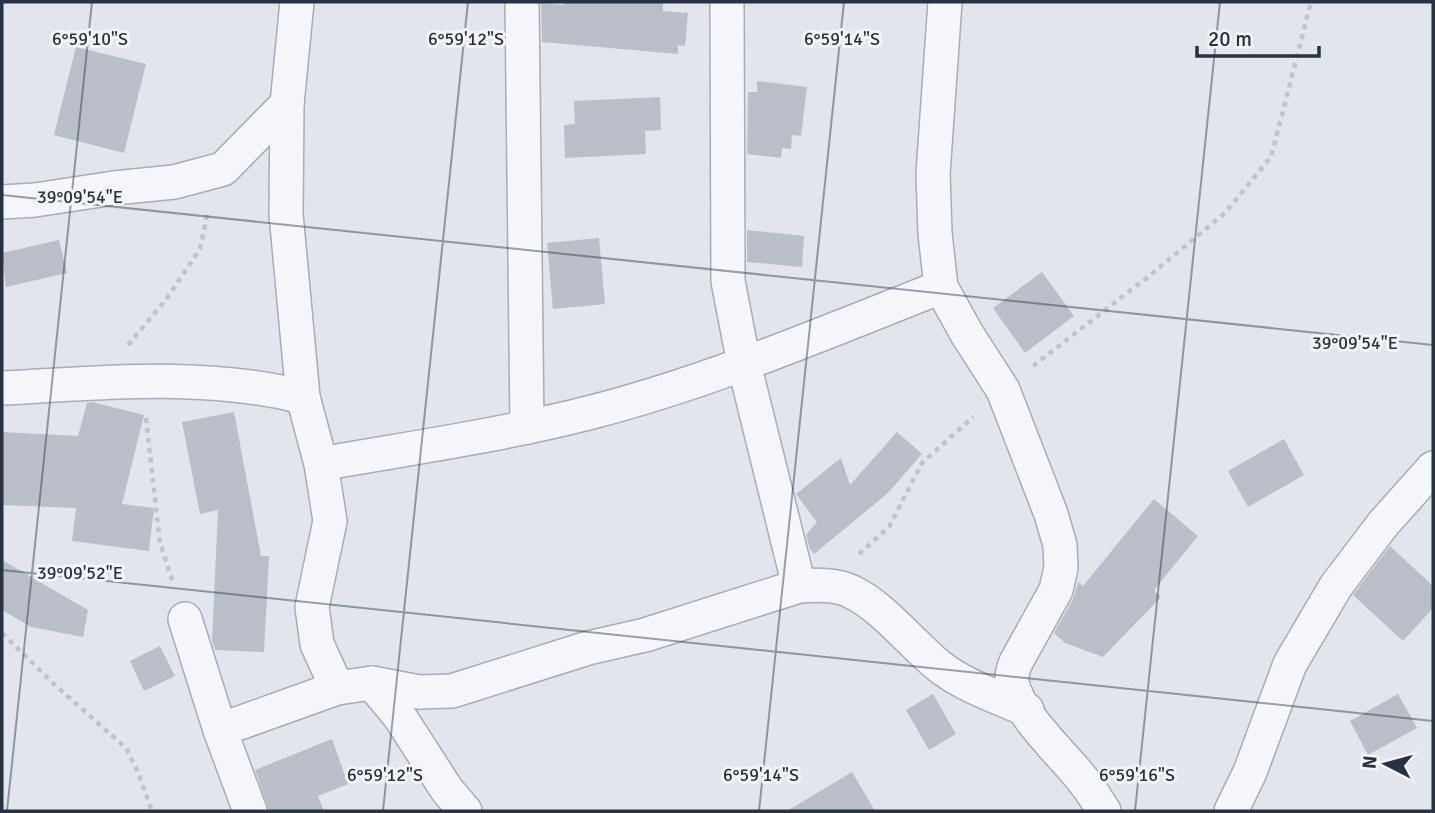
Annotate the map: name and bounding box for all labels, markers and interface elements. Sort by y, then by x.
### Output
scale bar [1197,14,1320,58]
text: 20 m [1208,26,1252,52]
text: 6°59'10"S [52,28,128,50]
text: 6°59'12"S [428,28,504,50]
text: 6°59'14"S [804,28,880,50]
text: 39°09'54"E [37,186,123,208]
text: 39°09'54"E [1312,332,1398,354]
text: 39°09'52"E [37,562,123,584]
north arrow [1351,729,1421,799]
text: N [1357,755,1383,770]
text: 6°59'12"S [347,764,423,786]
text: 6°59'14"S [723,764,799,786]
text: 6°59'16"S [1099,764,1175,786]

